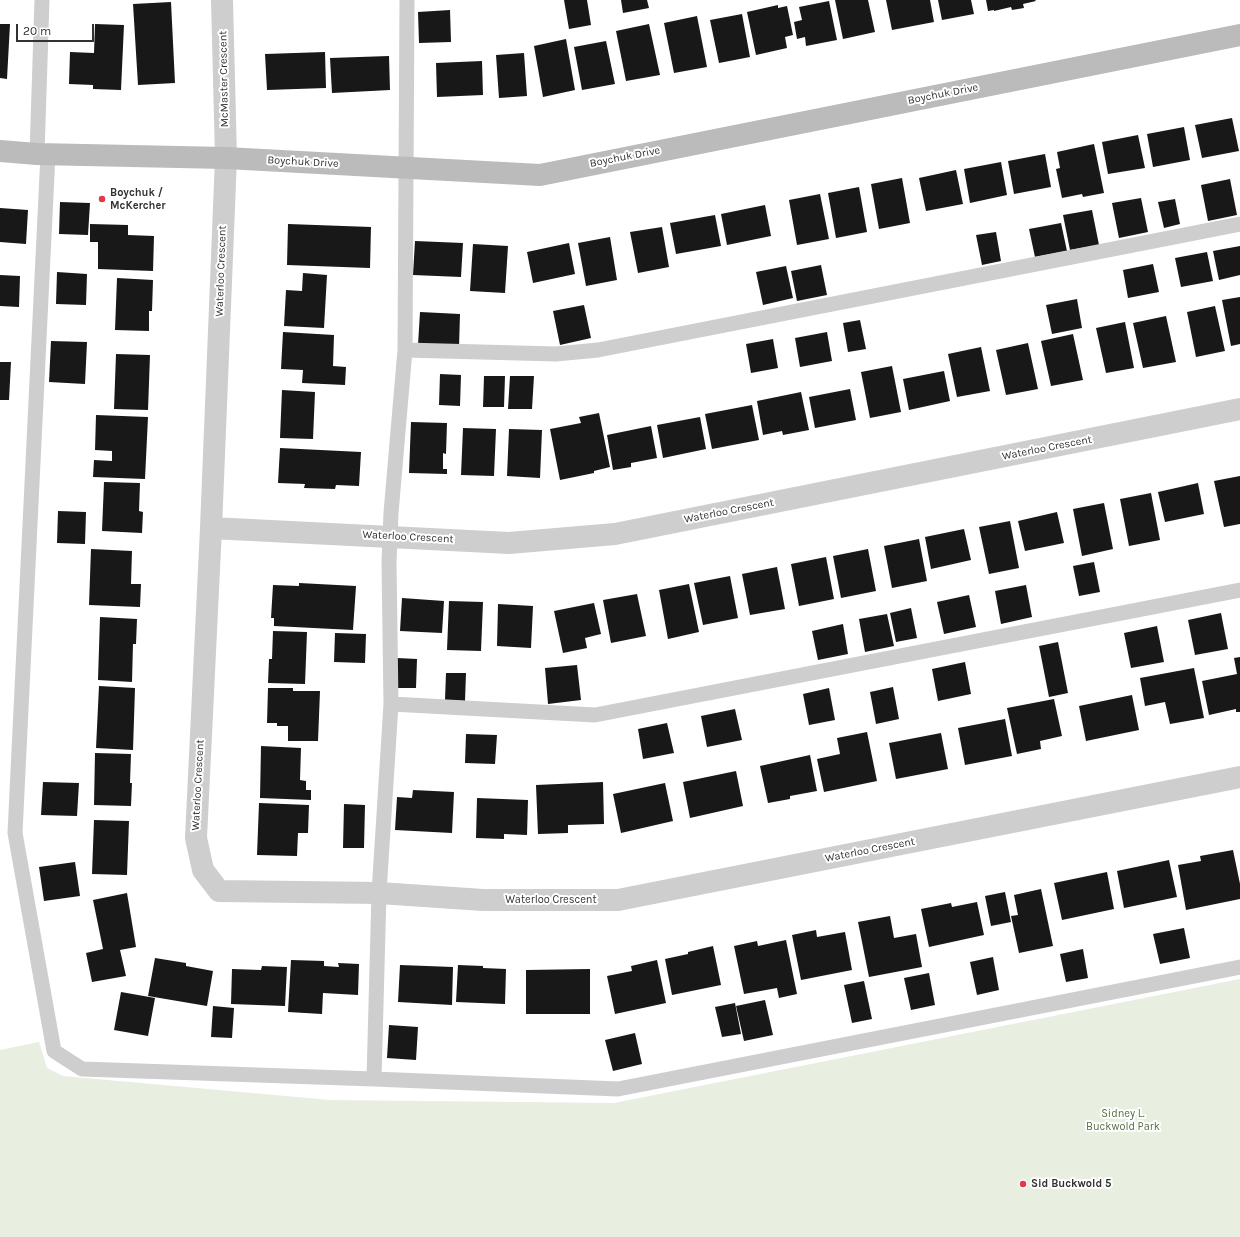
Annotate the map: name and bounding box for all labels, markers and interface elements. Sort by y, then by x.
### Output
scale bar [18,16,96,42]
text: 20 m [23,24,51,38]
street label: McMaster Crescent [217,31,231,127]
street label: Boychuk Drive [907,81,979,107]
street label: Boychuk Drive [589,144,661,170]
street label: Boychuk Drive [267,154,339,170]
place label: Boychuk / McKercher [110,186,166,212]
marker: Boychuk / McKercher [97,194,107,204]
street label: Waterloo Crescent [213,225,229,317]
street label: Waterloo Crescent [1001,433,1093,463]
street label: Waterloo Crescent [683,496,775,526]
street label: Waterloo Crescent [362,528,454,546]
street label: Waterloo Crescent [189,739,207,831]
street label: Waterloo Crescent [824,835,916,865]
street label: Waterloo Crescent [505,893,597,907]
park label: Sidney L. Buckwold Park [1086,1107,1160,1133]
place label: Sid Buckwold 5 [1031,1177,1111,1191]
marker: Sid Buckwold 5 [1018,1179,1028,1189]

